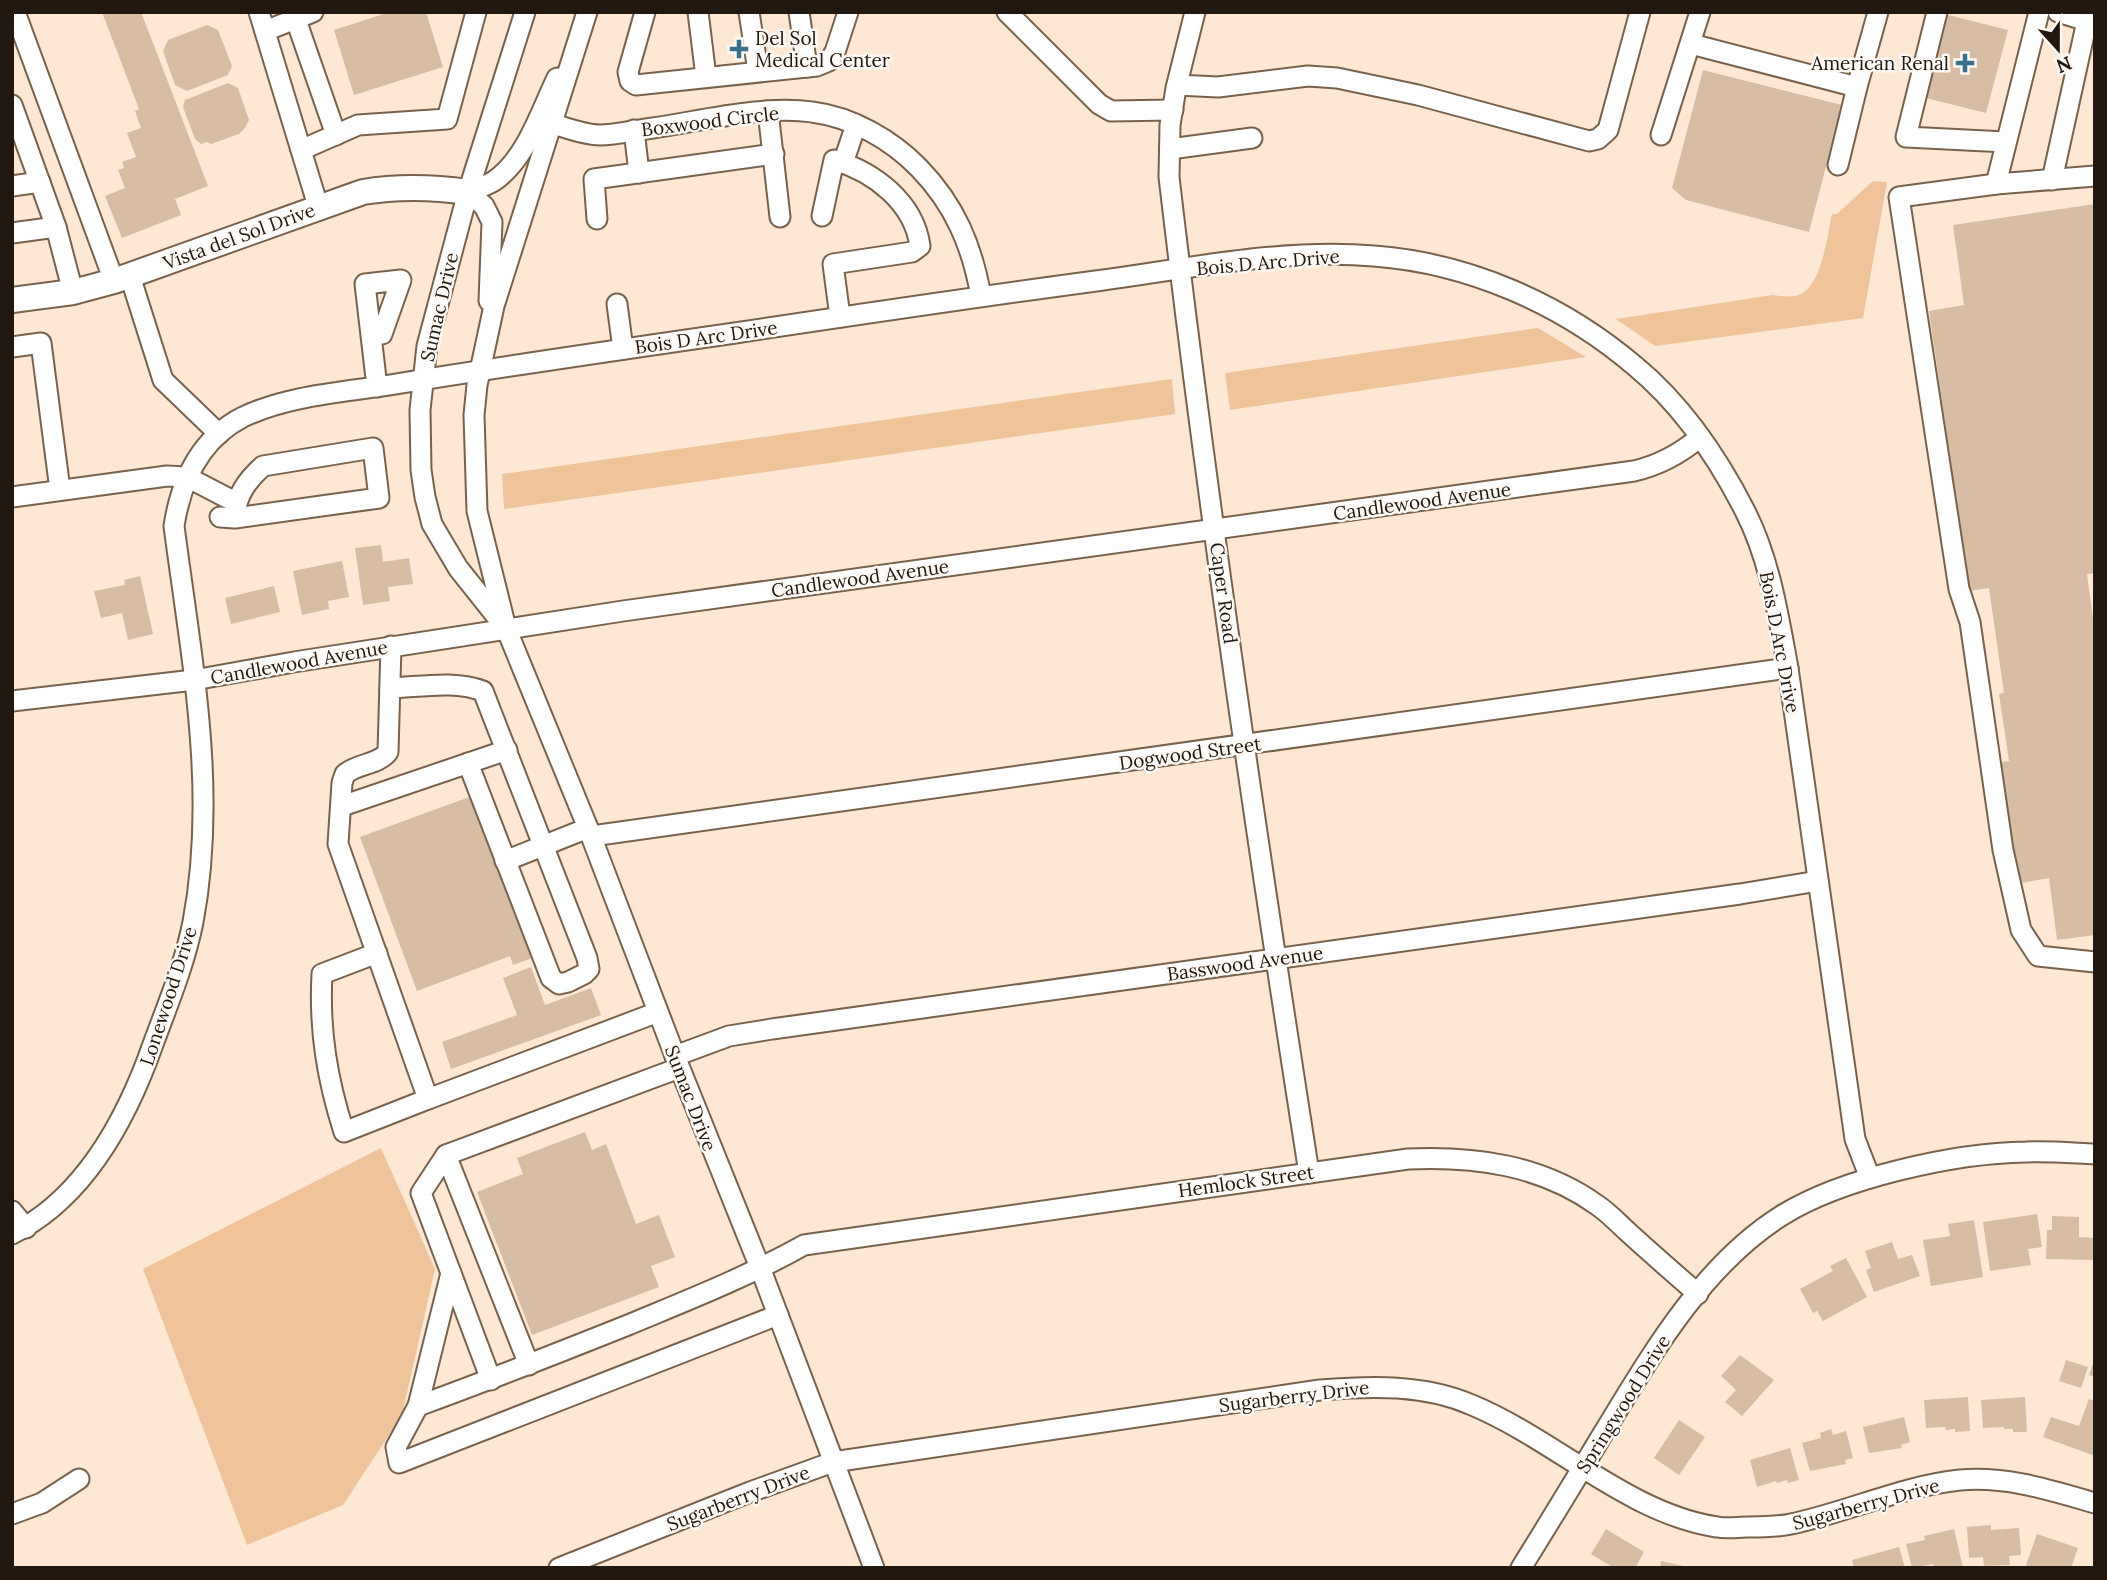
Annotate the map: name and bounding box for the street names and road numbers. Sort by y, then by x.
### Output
street label: Boxwood Circle [640,101,780,141]
street label: Vista del Sol Drive [159,197,318,275]
street label: Bois D Arc Drive [1195,244,1341,280]
street label: Sumac Drive [415,250,463,364]
street label: Bois D Arc Drive [633,315,779,359]
street label: Candlewood Avenue [1331,477,1513,525]
street label: Caper Road [1205,541,1243,645]
street label: Candlewood Avenue [769,554,951,602]
street label: Bois D Arc Drive [1754,569,1806,715]
street label: Candlewood Avenue [209,635,389,689]
street label: Dogwood Street [1117,731,1263,775]
street label: Lonewood Drive [134,923,202,1069]
street label: Basswood Avenue [1165,940,1325,986]
street label: Sumac Drive [660,1042,722,1154]
street label: Hemlock Street [1176,1159,1316,1202]
street label: Springwood Drive [1571,1330,1675,1478]
street label: Sugarberry Drive [1218,1375,1370,1417]
street label: Sugarberry Drive [663,1460,813,1536]
street label: Sugarberry Drive [1790,1473,1942,1535]

